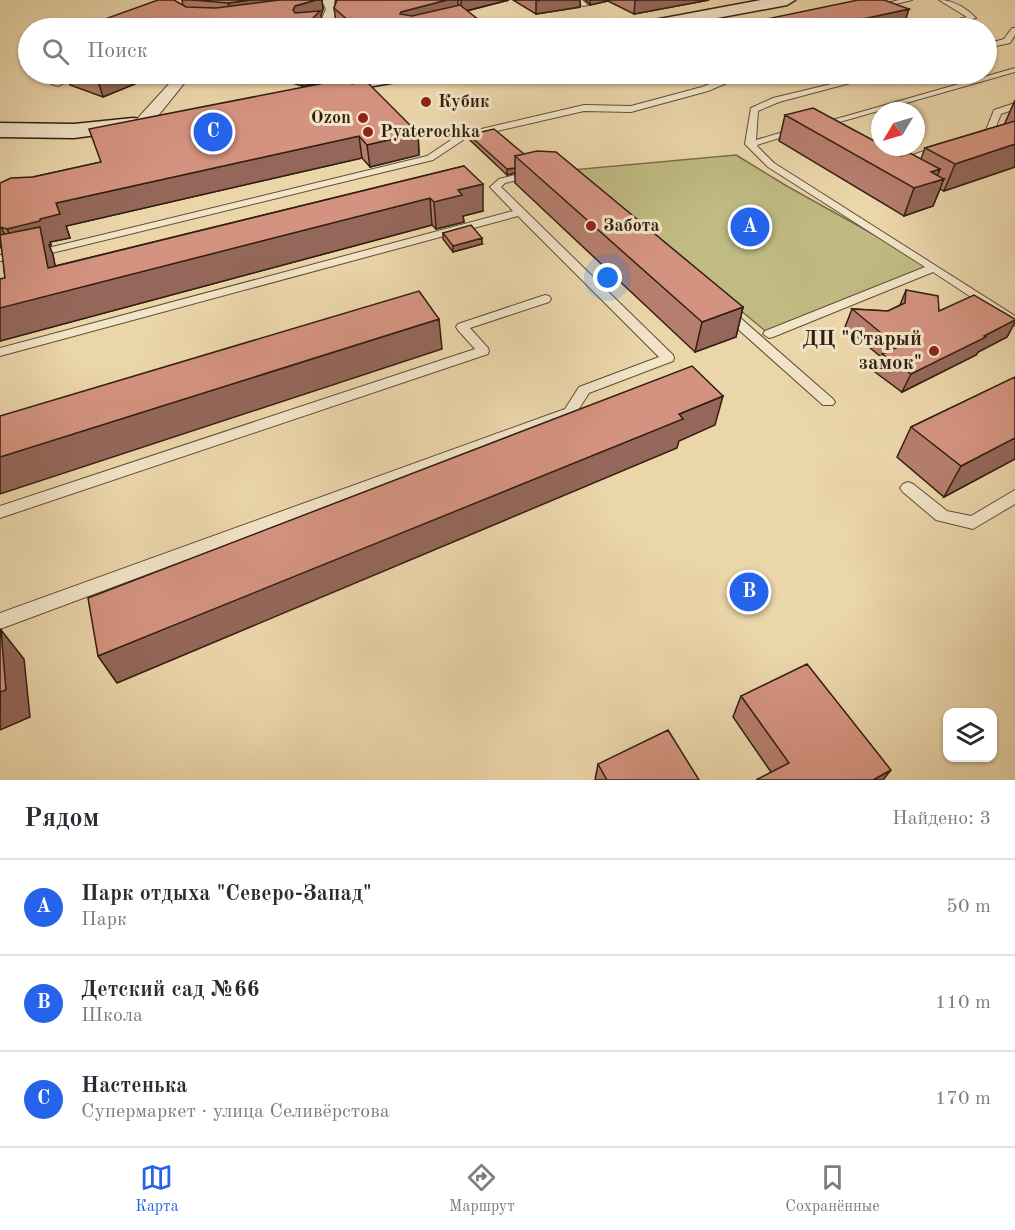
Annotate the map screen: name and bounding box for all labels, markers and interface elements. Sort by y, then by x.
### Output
search box [18,18,997,84]
icon: search [39,35,72,68]
text: Поиск [87,40,148,62]
place label: Кубик [438,93,490,111]
marker: Кубик [419,95,433,109]
north arrow [871,102,925,156]
place label: Ozon [311,109,351,127]
pin: C [194,110,232,154]
marker: Ozon [356,111,370,125]
place label: Pyaterochka [380,123,480,141]
marker: Pyaterochka [361,125,375,139]
pin: A [730,204,770,250]
place label: Забота [603,217,660,235]
marker: Забота [584,219,598,233]
your location [593,263,622,292]
place label: ДЦ "Старый замок" [802,329,922,374]
marker: ДЦ "Старый замок" [927,344,941,358]
pin: B [730,570,768,614]
map controls [943,708,997,762]
button: layers [943,708,997,762]
text: Рядом [24,806,99,832]
text: Найдено: 3 [892,809,991,829]
text: Парк отдыха "Северо-Запад" [81,883,372,905]
text: A [36,897,51,917]
text: 50 m [946,897,991,917]
text: Парк [81,910,127,930]
text: Детский сад №66 [81,979,260,1001]
text: B [36,993,51,1013]
text: 110 m [935,993,991,1013]
text: Школа [81,1006,143,1026]
text: Настенька [81,1075,188,1097]
text: C [37,1089,50,1109]
text: 170 m [935,1089,991,1109]
text: Супермаркет · улица Селивёрстова [81,1102,390,1122]
tab: Карта [135,1161,179,1217]
tab: Маршрут [449,1161,515,1217]
tab: Сохранённые [785,1161,880,1217]

